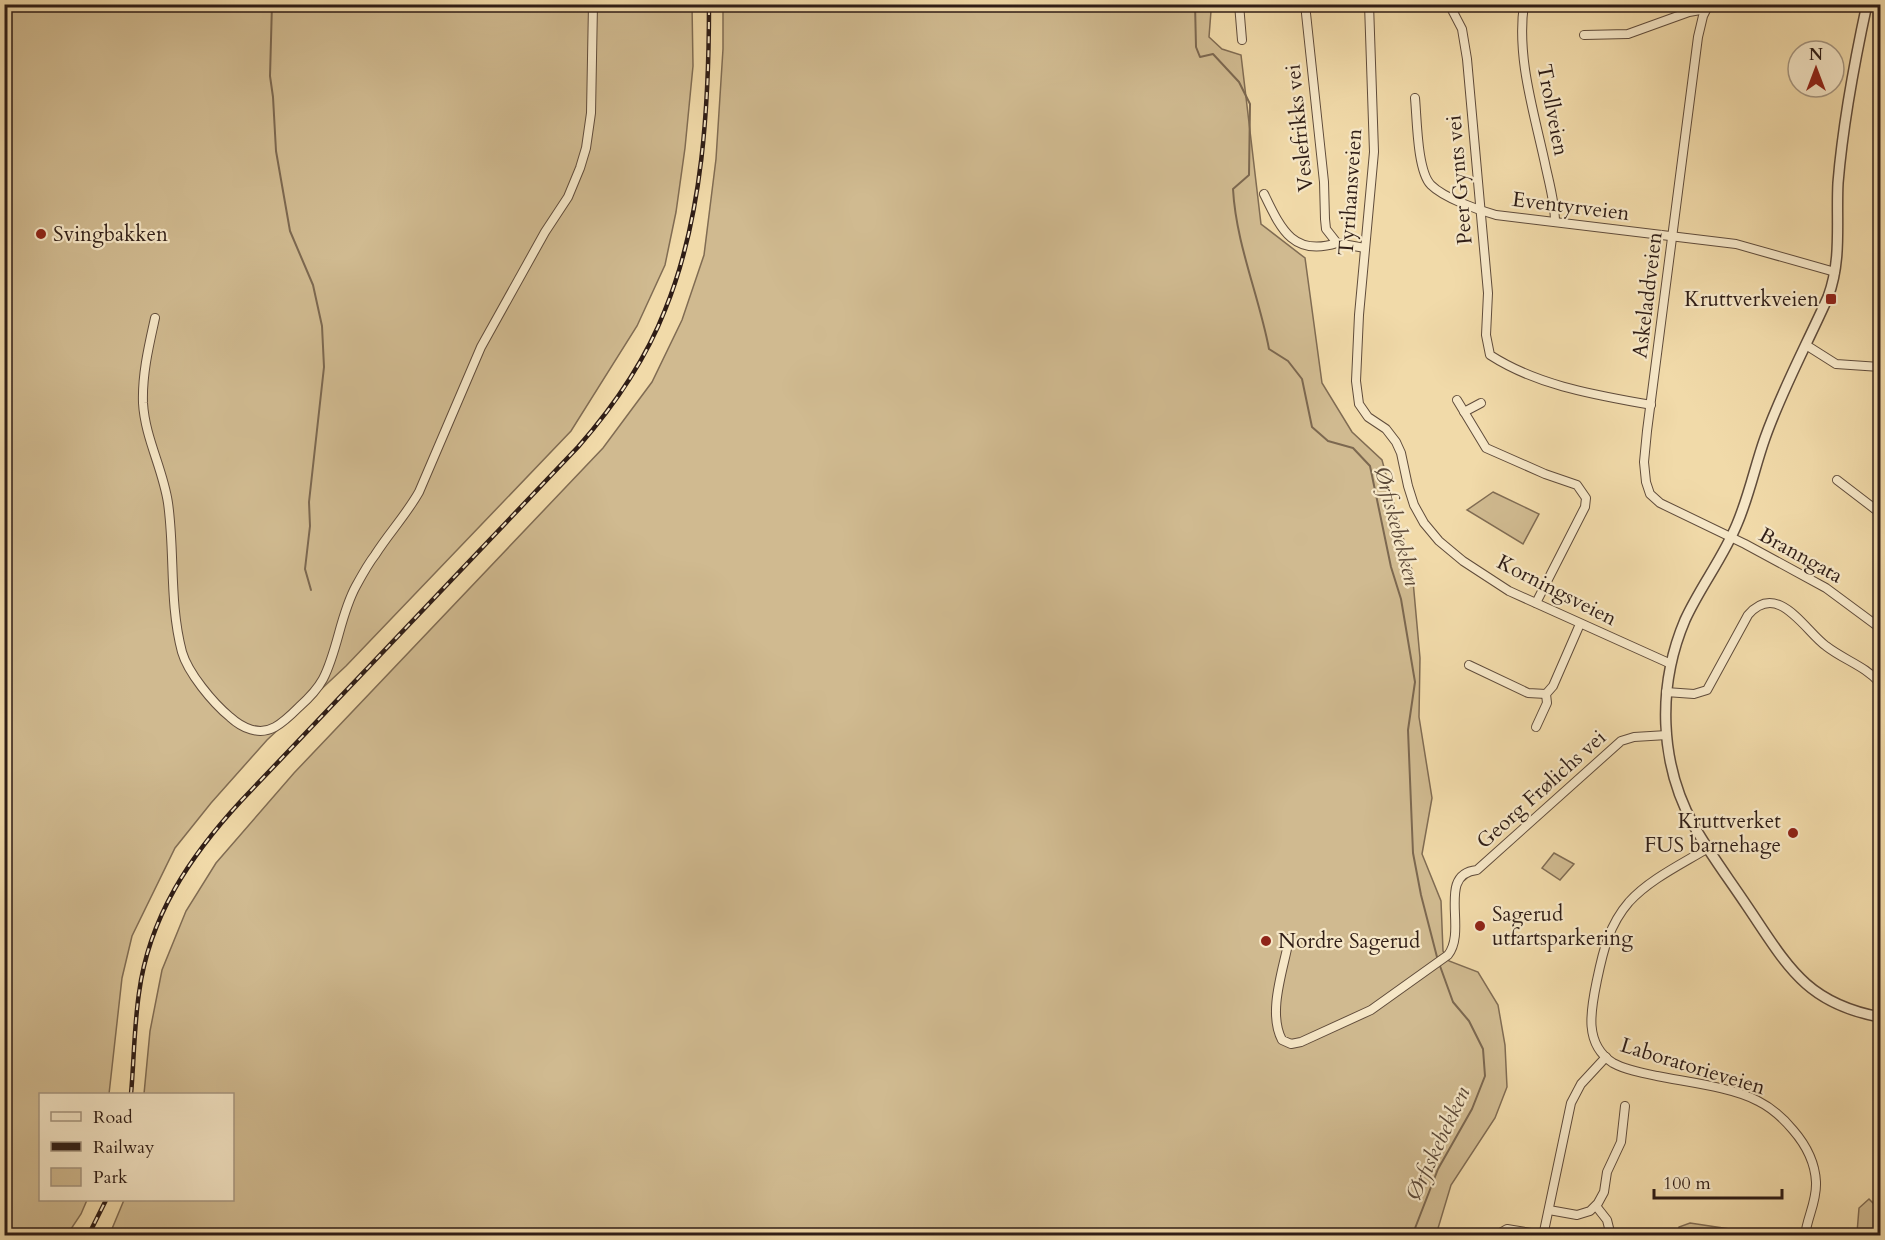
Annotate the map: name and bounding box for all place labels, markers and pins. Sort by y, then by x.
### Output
place label: Svingbakken [53,220,168,249]
marker: Svingbakken [34,227,48,241]
place label: Kruttverkveien [1684,285,1819,314]
marker: Kruttverkveien [1824,292,1838,306]
place label: Kruttverket FUS barnehage [1644,807,1781,860]
marker: Kruttverket FUS barnehage [1786,826,1800,840]
place label: Sagerud utfartsparkering [1492,900,1633,953]
marker: Sagerud utfartsparkering [1473,919,1487,933]
place label: Nordre Sagerud [1278,927,1420,956]
marker: Nordre Sagerud [1259,934,1273,948]

